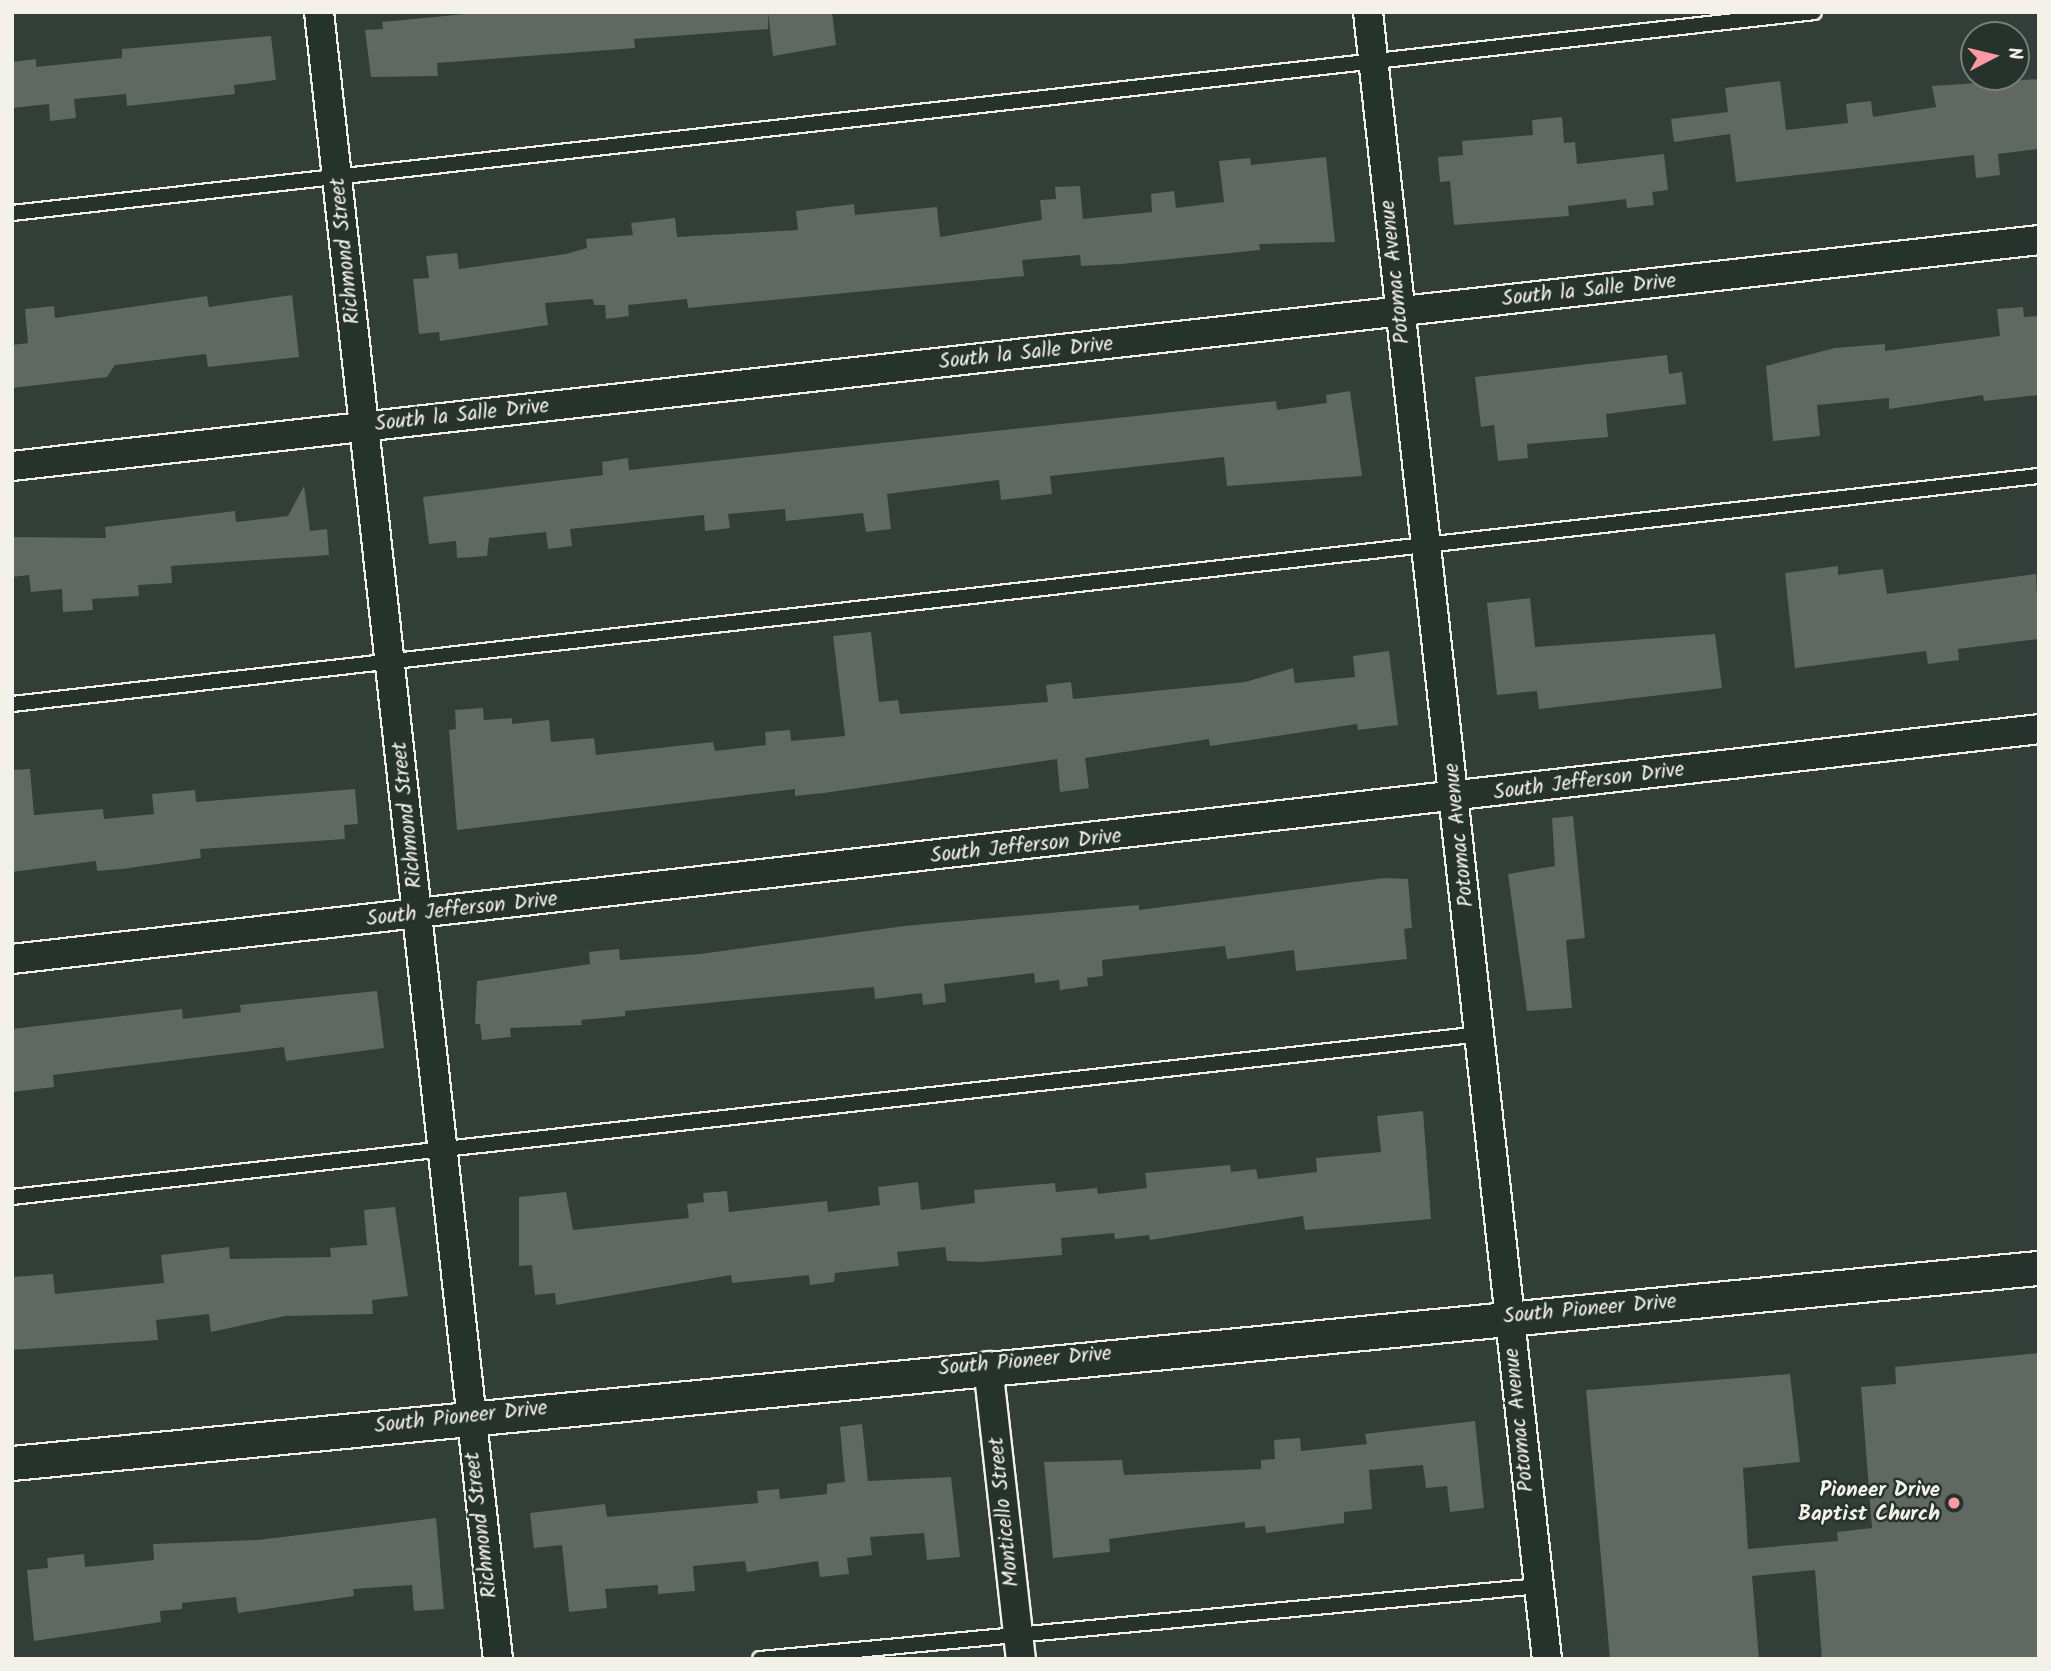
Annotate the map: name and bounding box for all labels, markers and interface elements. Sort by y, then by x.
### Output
north arrow [1960,21,2030,91]
text: N [1998,46,2029,61]
street label: Richmond Street [326,176,366,326]
street label: Potomac Avenue [1376,199,1416,345]
street label: South la Salle Drive [1501,269,1677,313]
street label: South la Salle Drive [938,332,1114,376]
street label: South la Salle Drive [374,394,550,438]
street label: Richmond Street [388,740,428,890]
street label: South Jefferson Drive [1492,758,1686,806]
street label: Potomac Avenue [1440,762,1480,908]
street label: South Jefferson Drive [929,824,1123,870]
street label: South Jefferson Drive [365,887,559,933]
street label: South Pioneer Drive [1502,1290,1678,1330]
street label: South Pioneer Drive [937,1342,1113,1382]
street label: Potomac Avenue [1500,1347,1540,1493]
street label: South Pioneer Drive [373,1396,549,1440]
street label: Monticello Street [985,1436,1025,1588]
street label: Richmond Street [461,1450,503,1600]
place label: Pioneer Drive Baptist Church [1798,1478,1940,1528]
marker: Pioneer Drive Baptist Church [1946,1495,1962,1511]

